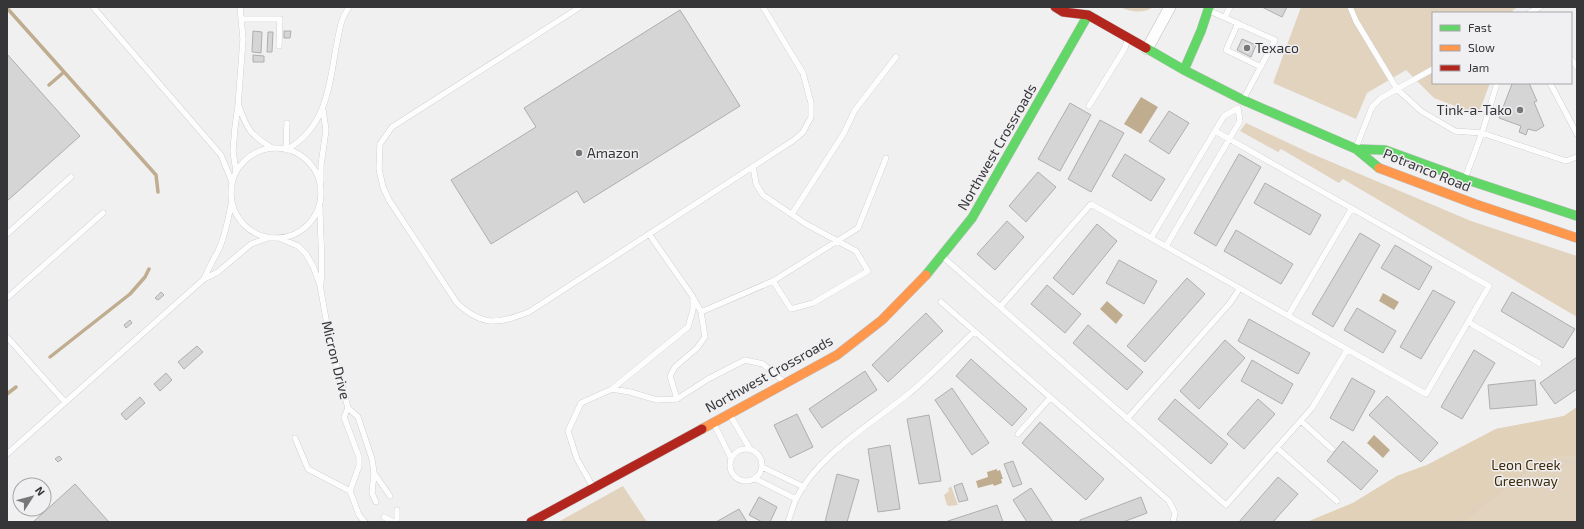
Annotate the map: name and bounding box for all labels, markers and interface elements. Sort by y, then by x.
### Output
legend [1432,12,1572,84]
text: Fast [1468,20,1492,34]
place label: Texaco [1255,39,1299,56]
text: Slow [1468,40,1495,54]
marker: Texaco [1242,43,1252,53]
text: Jam [1468,60,1489,74]
street label: Northwest Crossroads [953,80,1040,213]
place label: Tink-a-Tako [1437,101,1512,118]
marker: Tink-a-Tako [1515,105,1525,115]
place label: Amazon [587,144,639,161]
street label: Potranco Road [1381,144,1473,195]
marker: Amazon [574,148,584,158]
street label: Micron Drive [319,319,354,401]
street label: Northwest Crossroads [702,331,836,416]
park label: Leon Creek Greenway [1491,456,1561,489]
north arrow [12,477,52,517]
text: N [33,484,48,498]

